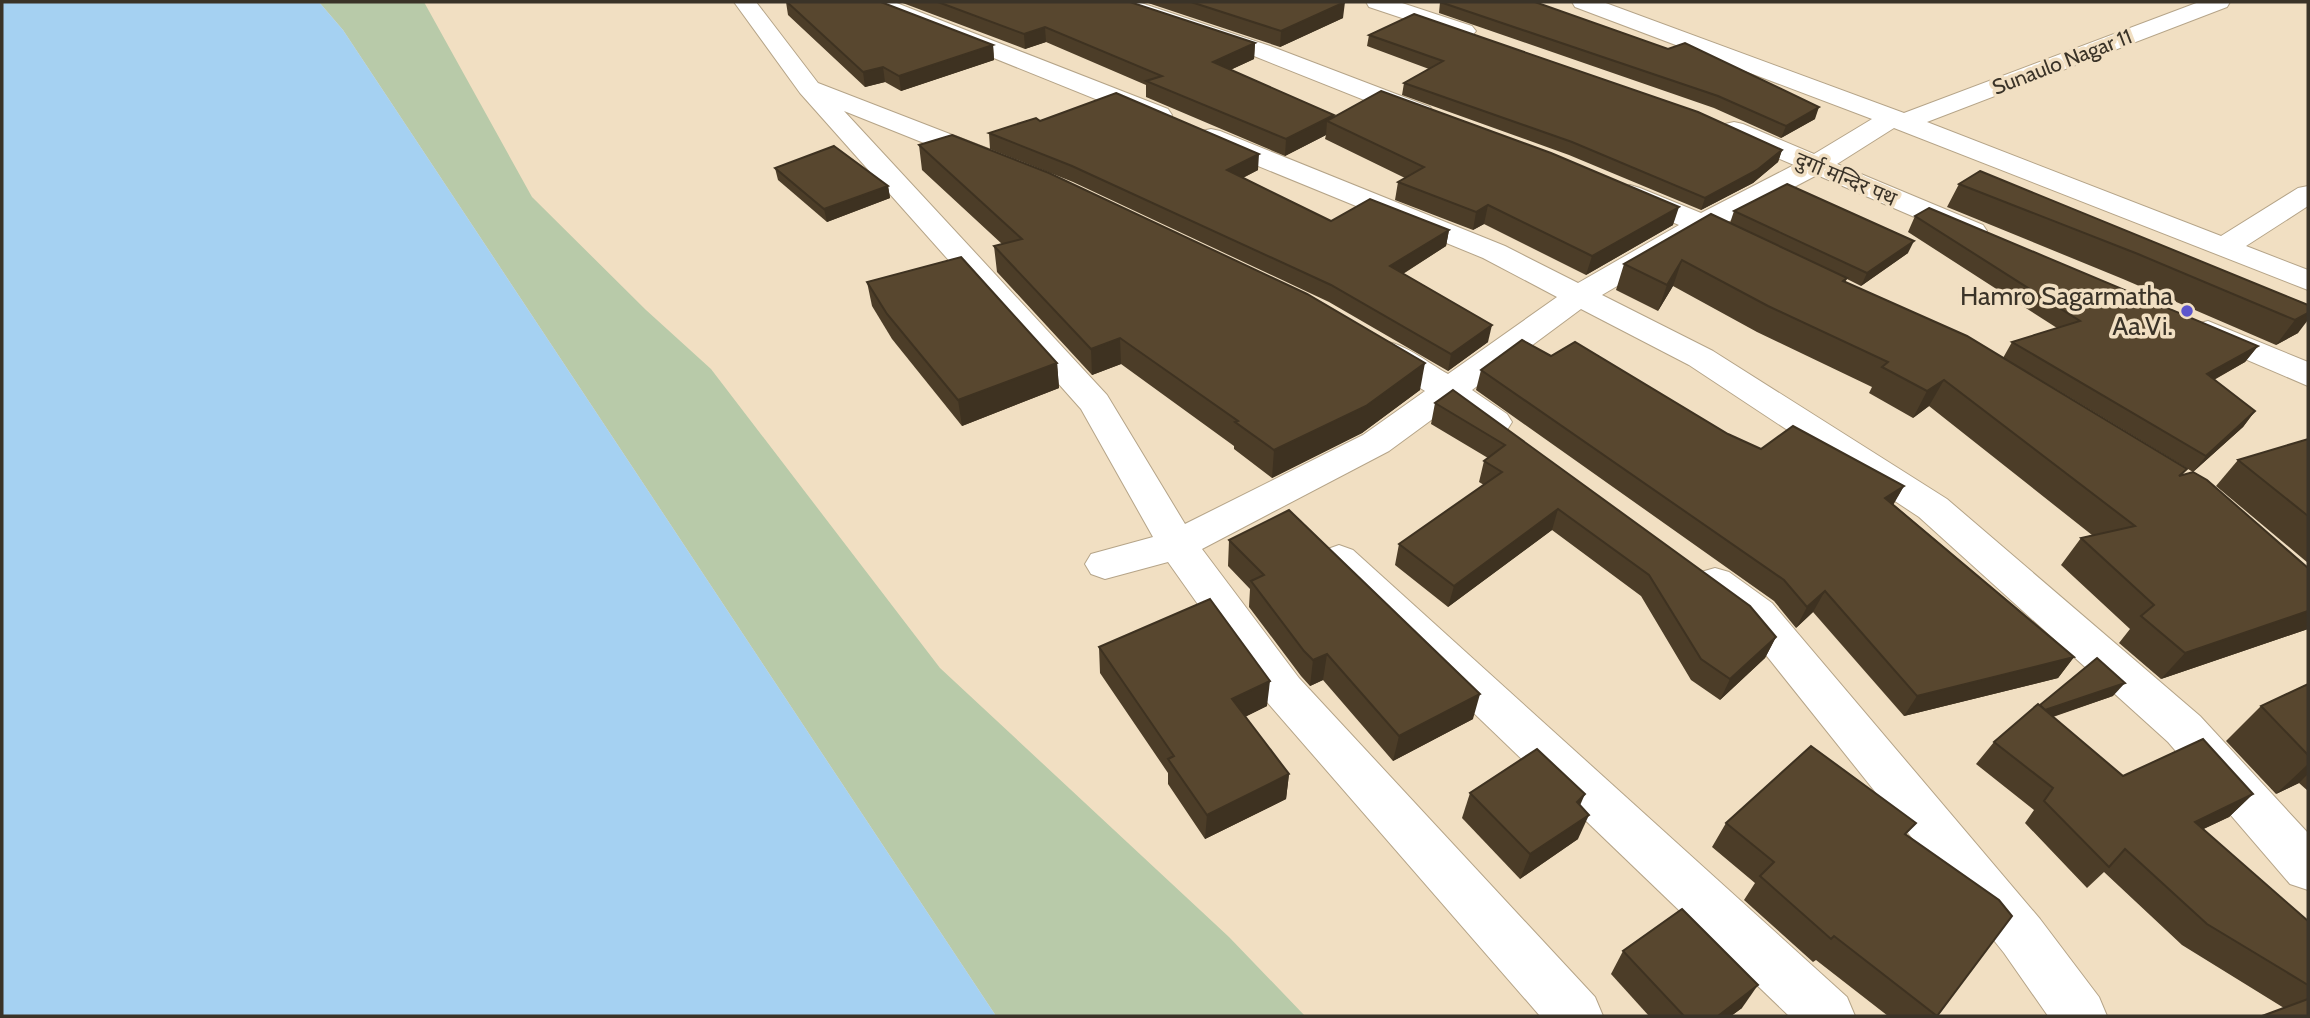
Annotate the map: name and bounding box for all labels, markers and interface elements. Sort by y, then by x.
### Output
street label: Sunaulo Nagar 11 [1989,23,2135,100]
street label: दुर्गा मन्दिर पथ [1791,146,1901,213]
place label: Hamro Sagarmatha Aa.Vi. [1960,280,2174,342]
marker: Hamro Sagarmatha Aa.Vi. [2179,303,2195,319]

